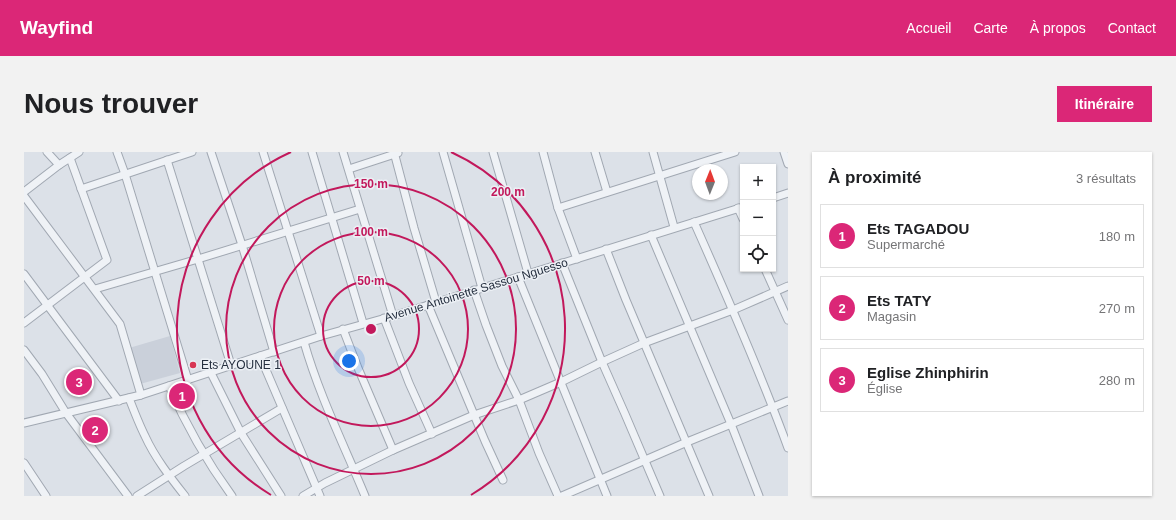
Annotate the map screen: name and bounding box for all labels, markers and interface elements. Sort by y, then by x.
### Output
text: Wayfind [20,17,93,38]
text: Accueil [906,20,951,36]
text: Carte [973,20,1008,36]
text: À propos [1030,20,1086,36]
text: Contact [1108,20,1156,36]
button: Itinéraire [1057,86,1152,122]
text: Nous trouver [24,88,198,119]
north arrow [692,164,728,200]
map controls [740,164,776,272]
button: + [740,164,776,200]
text: À proximité [828,168,922,187]
text: 3 résultats [1076,171,1136,186]
text: 150 m [354,177,388,191]
text: 200 m [491,185,525,199]
button: − [740,200,776,236]
text: Ets TAGADOU [867,220,969,237]
text: 100 m [354,225,388,239]
text: 1 [838,229,846,244]
text: 180 m [1099,229,1135,244]
button: locate [740,236,776,272]
text: Supermarché [867,237,945,252]
street label: Avenue Antoinette Sassou Nguesso [383,255,570,325]
text: 50 m [357,274,385,288]
text: Ets TATY [867,292,931,309]
text: 2 [838,301,846,316]
text: 270 m [1099,301,1135,316]
text: Magasin [867,309,916,324]
centre of rings [364,322,378,336]
your location [339,351,359,371]
place label: Ets AYOUNE 1 [201,358,281,372]
marker: Ets AYOUNE 1 [188,360,198,370]
text: Eglise Zhinphirin [867,364,989,381]
pin: 3 [66,367,92,397]
text: 3 [838,373,846,388]
text: 280 m [1099,373,1135,388]
pin: 1 [169,381,195,411]
text: Église [867,381,902,396]
pin: 2 [82,415,108,445]

